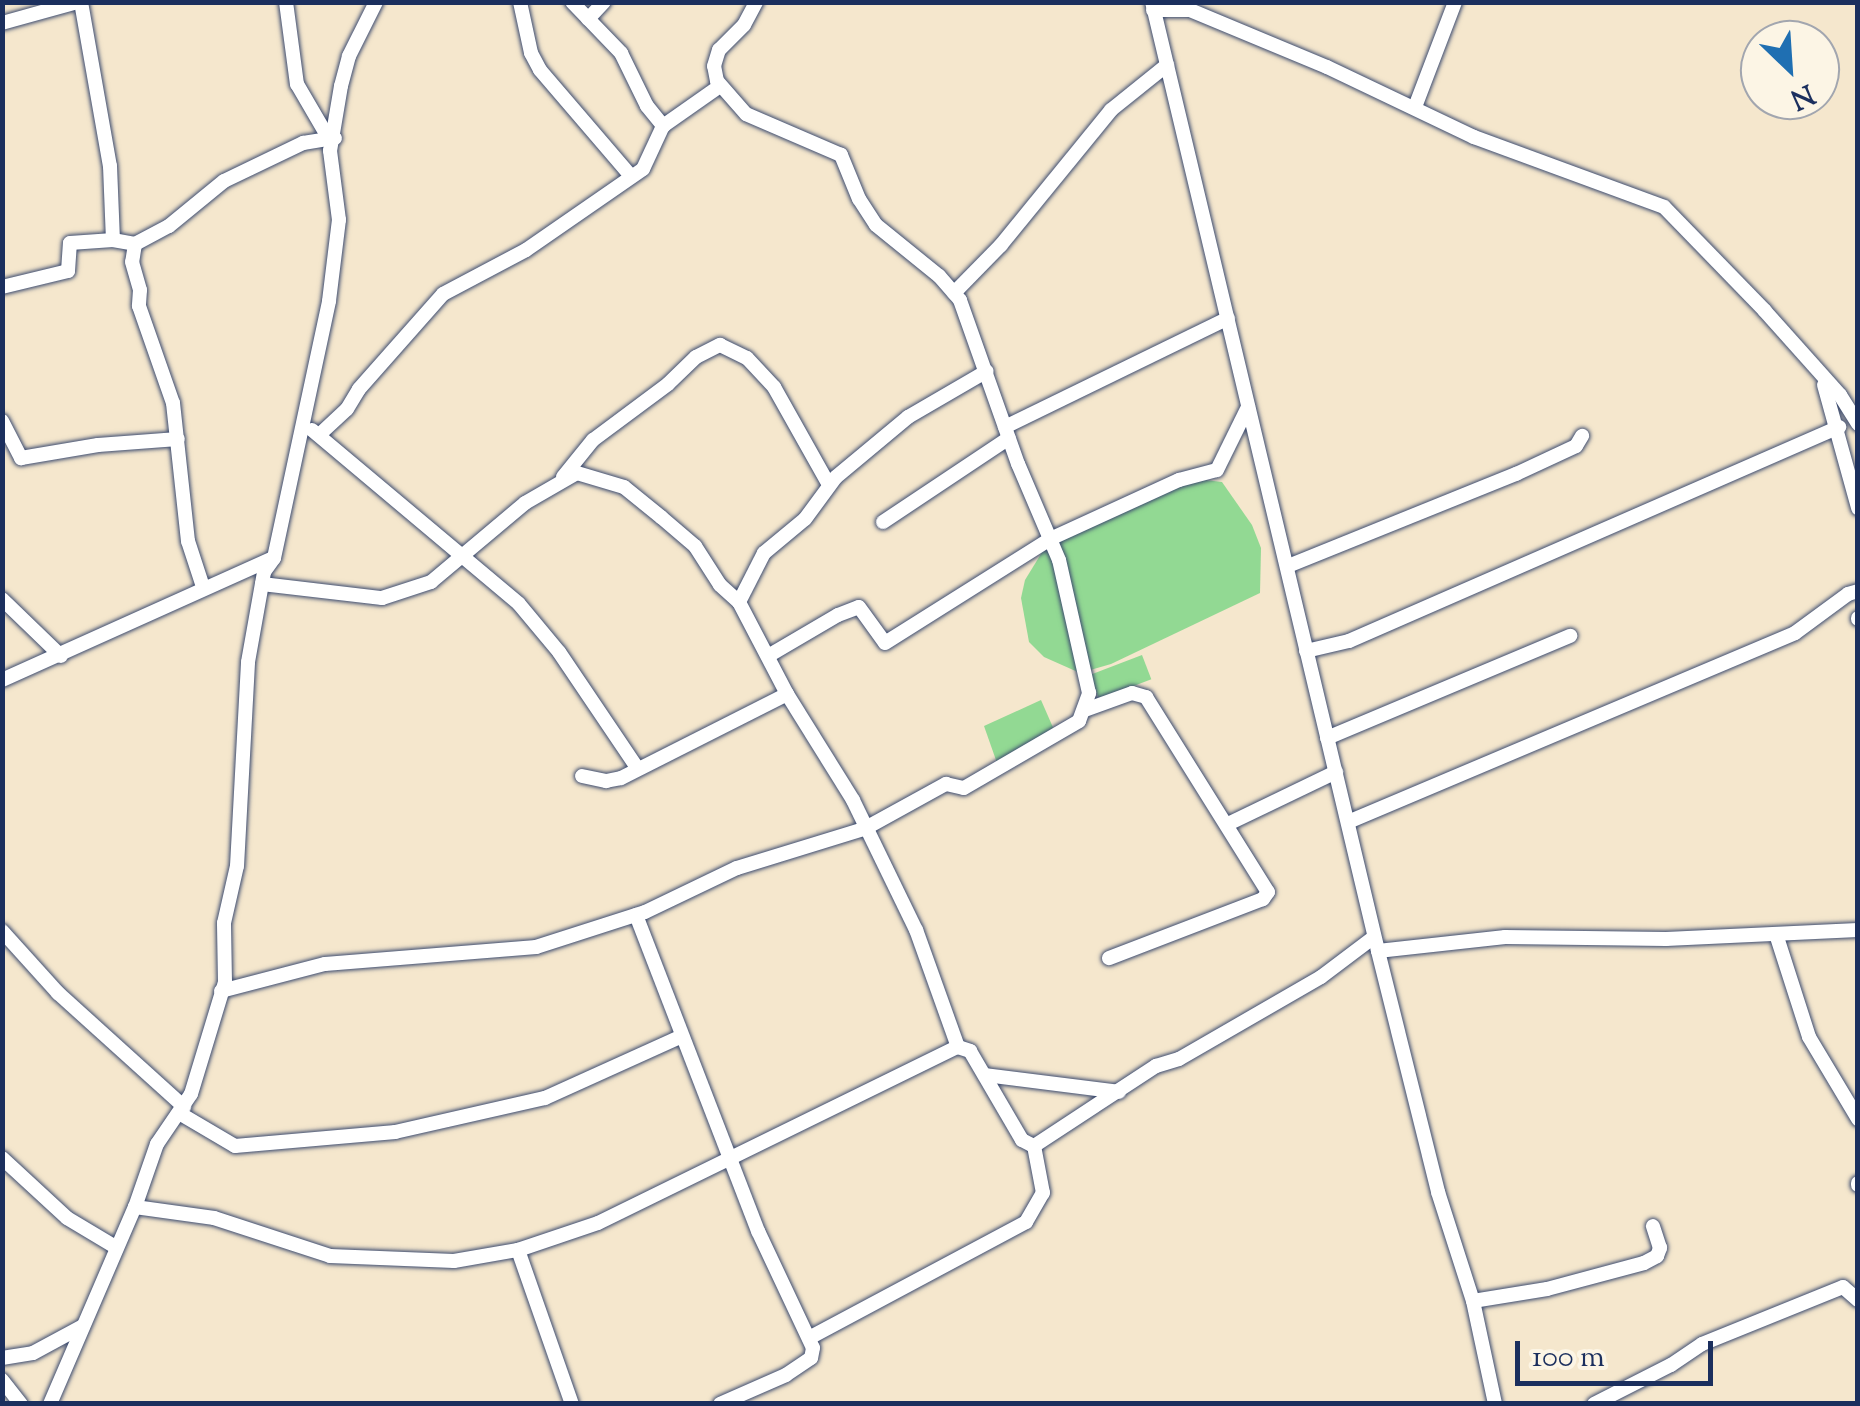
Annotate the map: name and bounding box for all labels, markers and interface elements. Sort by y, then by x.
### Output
north arrow [1740,20,1840,120]
text: N [1783,73,1820,118]
scale bar [1520,1321,1718,1383]
text: 100 m [1532,1337,1605,1380]

